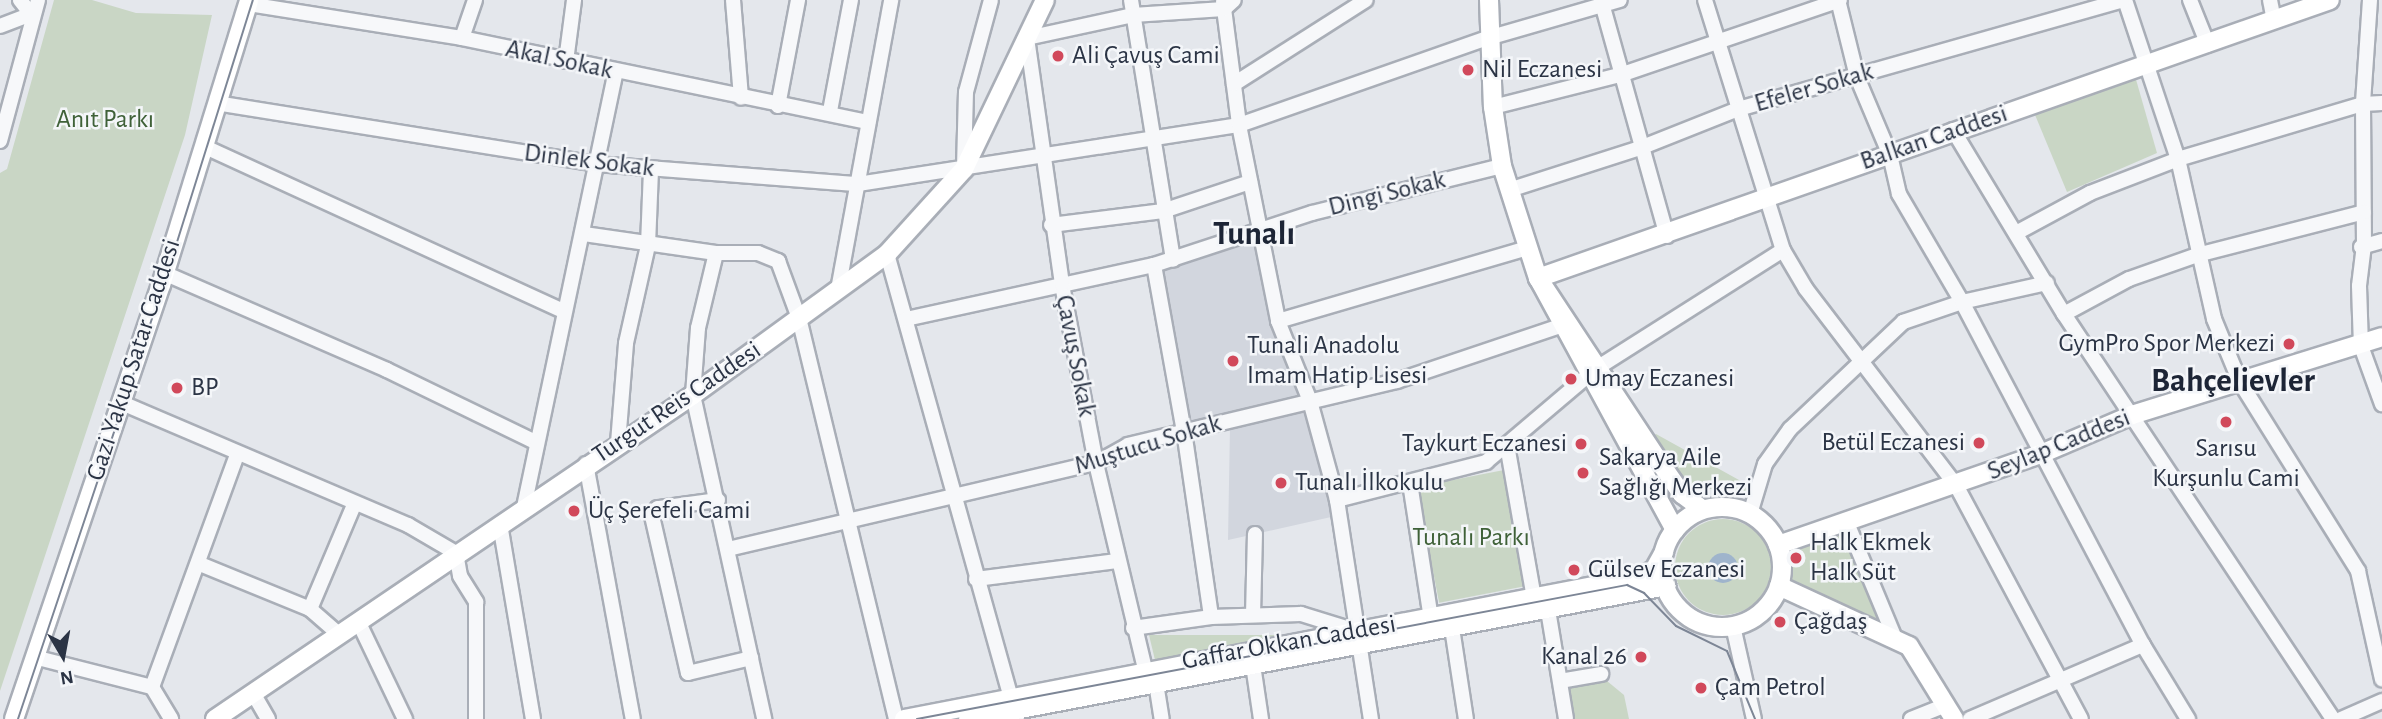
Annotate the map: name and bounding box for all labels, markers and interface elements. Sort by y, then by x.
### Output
street label: Akal Sokak [503,33,615,87]
place label: Ali Çavuş Cami [1072,40,1220,72]
marker: Ali Çavuş Cami [1050,48,1066,64]
place label: Nil Eczanesi [1482,54,1602,86]
street label: Efeler Sokak [1751,56,1877,120]
marker: Nil Eczanesi [1460,62,1476,78]
street label: Balkan Caddesi [1856,98,2012,178]
park label: Anıt Parkı [56,104,154,136]
street label: Dinlek Sokak [522,138,656,184]
street label: Dingi Sokak [1325,164,1449,224]
district label: Tunalı [1213,215,1295,255]
street label: Gazi Yakup Satar Caddesi [80,235,188,485]
street label: Çavuş Sokak [1048,293,1102,419]
place label: GymPro Spor Merkezi [2058,328,2275,360]
place label: Tunali Anadolu Imam Hatip Lisesi [1247,330,1427,392]
street label: Turgut Reis Caddesi [587,335,767,471]
marker: GymPro Spor Merkezi [2281,336,2297,352]
marker: Tunali Anadolu Imam Hatip Lisesi [1225,353,1241,369]
district label: Bahçelievler [2151,362,2315,402]
place label: Umay Eczanesi [1585,363,1734,395]
marker: Umay Eczanesi [1563,371,1579,387]
place label: BP [191,372,218,404]
marker: BP [169,380,185,396]
street label: Seylap Caddesi [1983,402,2135,488]
street label: Muştucu Sokak [1071,408,1225,482]
marker: Sarısu Kurşunlu Cami [2218,414,2234,430]
place label: Betül Eczanesi [1821,427,1965,459]
place label: Taykurt Eczanesi [1402,428,1567,460]
place label: Sarısu Kurşunlu Cami [2152,433,2300,494]
marker: Betül Eczanesi [1971,435,1987,451]
marker: Taykurt Eczanesi [1573,436,1589,452]
place label: Sakarya Aile Sağlığı Merkezi [1599,442,1752,504]
marker: Sakarya Aile Sağlığı Merkezi [1573,463,1593,483]
place label: Tunalı İlkokulu [1295,467,1444,499]
marker: Tunalı İlkokulu [1273,475,1289,491]
place label: Üç Şerefeli Cami [588,495,751,527]
marker: Üç Şerefeli Cami [566,503,582,519]
park label: Tunalı Parkı [1412,522,1530,554]
place label: Halk Ekmek Halk Süt [1810,527,1931,588]
marker: Halk Ekmek Halk Süt [1788,550,1804,566]
place label: Gülsev Eczanesi [1588,554,1745,586]
marker: Gülsev Eczanesi [1566,562,1582,578]
place label: Çağdaş [1794,606,1867,638]
street label: Gaffar Okkan Caddesi [1180,609,1398,677]
marker: Çağdaş [1772,614,1788,630]
north arrow [28,621,98,691]
place label: Kanal 26 [1541,641,1627,673]
marker: Kanal 26 [1633,649,1649,665]
text: N [59,667,75,688]
place label: Çam Petrol [1715,672,1826,704]
marker: Çam Petrol [1693,680,1709,696]

